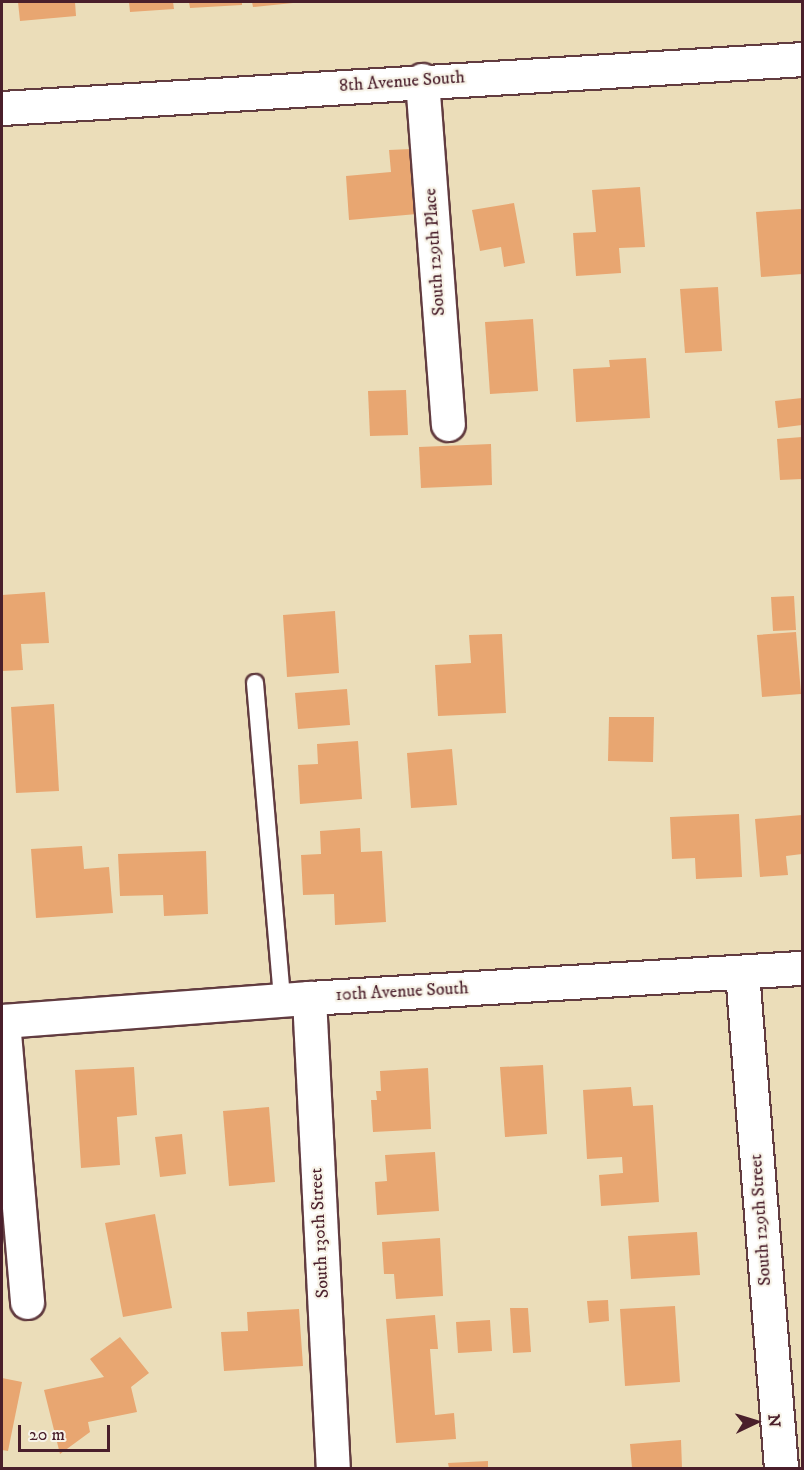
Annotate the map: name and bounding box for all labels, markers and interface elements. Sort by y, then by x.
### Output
street label: 8th Avenue South [338,67,466,97]
street label: South 129th Place [420,187,450,317]
street label: 10th Avenue South [335,978,469,1006]
street label: South 129th Street [746,1153,776,1287]
street label: South 130th Street [306,1167,334,1299]
north arrow [726,1392,786,1452]
scale bar [21,1413,112,1451]
text: N [764,1413,784,1428]
text: 20 m [29,1424,65,1446]

